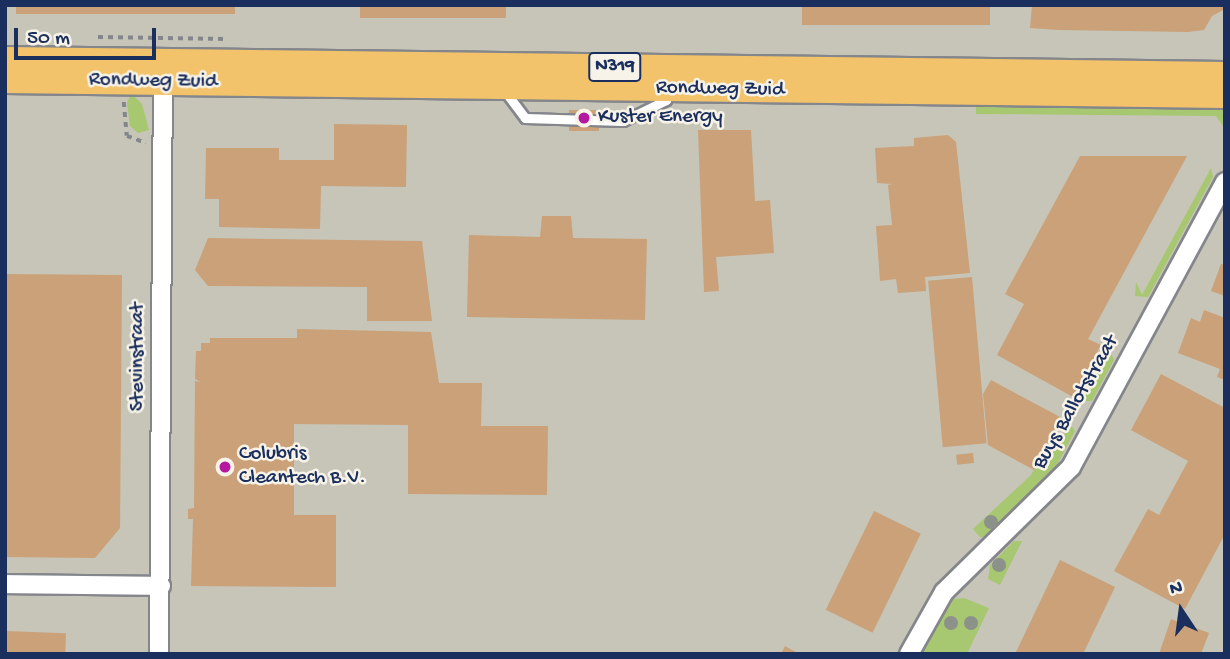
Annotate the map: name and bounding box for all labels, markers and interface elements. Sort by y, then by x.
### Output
scale bar [18,14,159,58]
text: 50 m [27,27,70,52]
road number: N319 [587,52,643,82]
street label: Rondweg Zuid [89,68,217,96]
street label: Rondweg Zuid [656,76,784,104]
place label: Kuster Energy [598,105,723,131]
marker: Kuster Energy [576,110,592,126]
street label: Stevinstraat [126,303,152,411]
street label: Buys Ballotstraat [1028,332,1126,474]
place label: Colubris Cleantech B.V. [239,442,366,492]
marker: Colubris Cleantech B.V. [217,459,233,475]
north arrow [1146,575,1216,645]
text: N [1168,576,1185,602]

